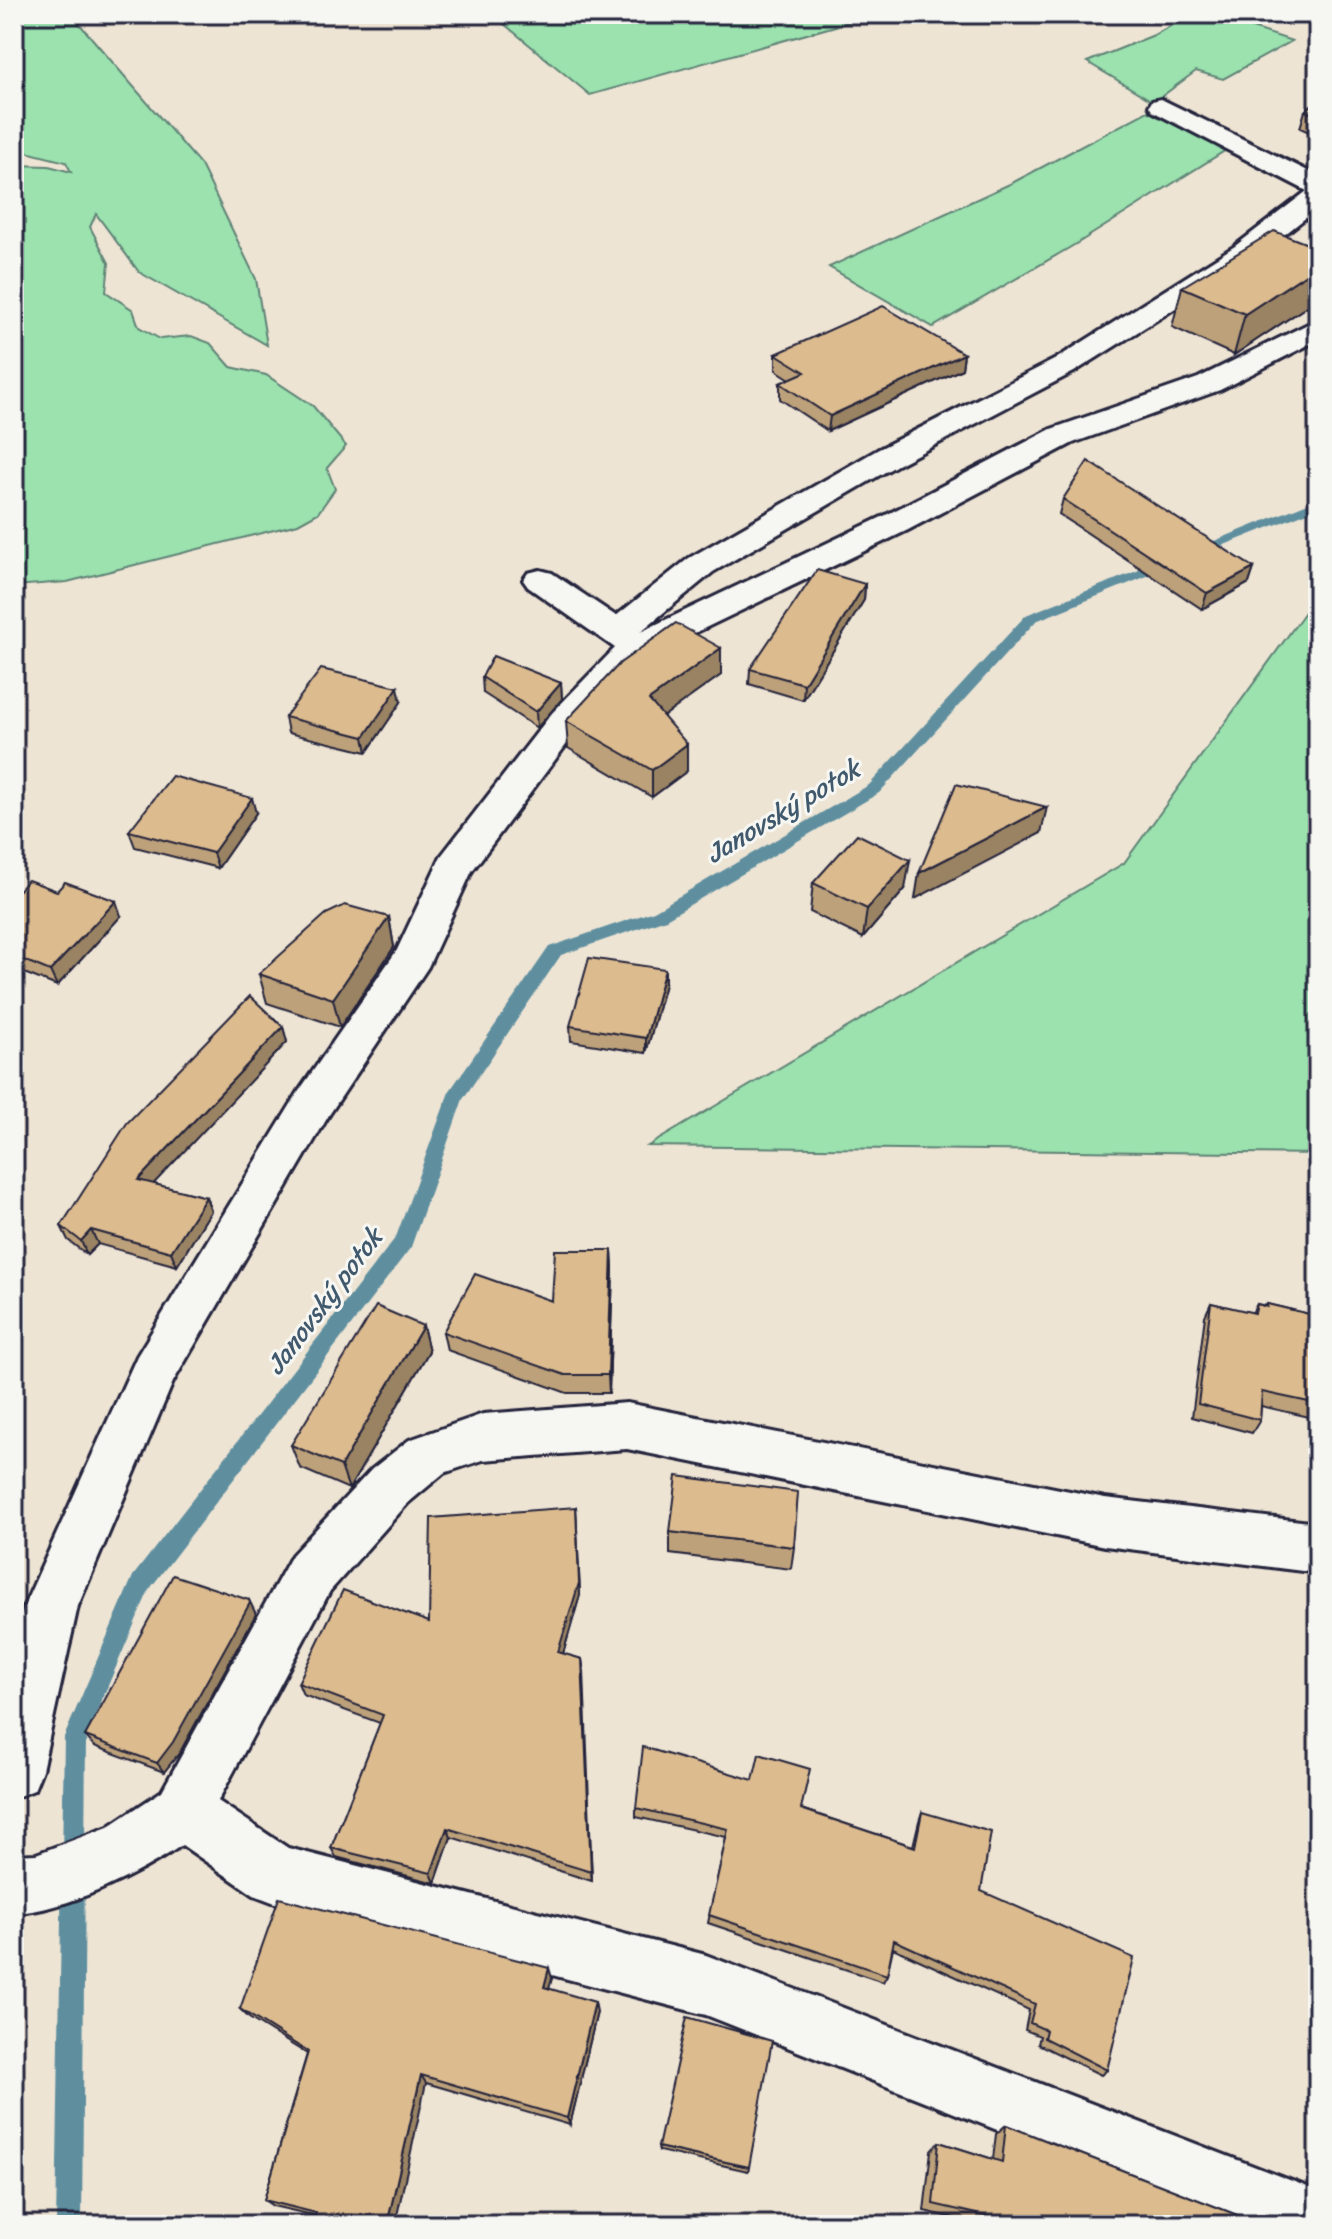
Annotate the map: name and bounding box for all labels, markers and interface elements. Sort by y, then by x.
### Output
water label: Janovský potok [697,745,872,875]
water label: Janovský potok [253,1215,397,1384]

